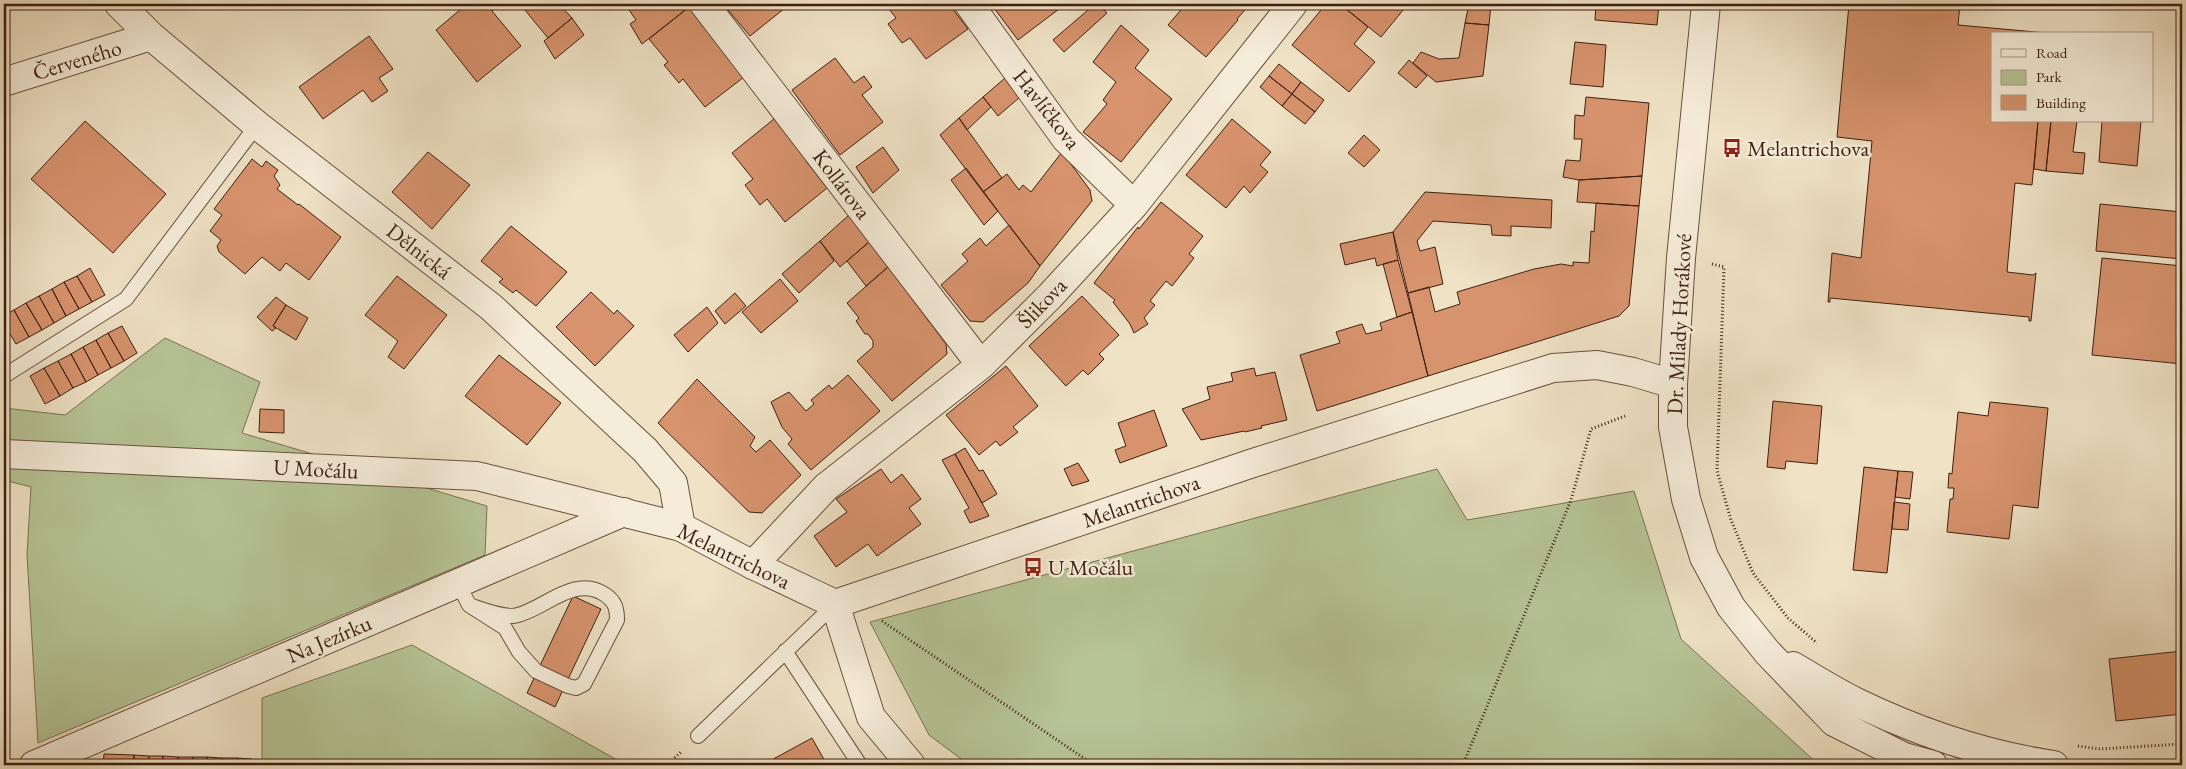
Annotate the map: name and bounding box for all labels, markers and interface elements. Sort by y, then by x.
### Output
legend [1991,32,2154,122]
street label: Červeného [29,33,125,87]
text: Road [2036,43,2068,62]
street label: Havlíčkova [1007,63,1088,155]
text: Park [2036,67,2063,86]
text: Building [2036,93,2086,112]
place label: Melantrichova [1747,134,1869,163]
bus stop icon: Melantrichova [1721,137,1743,159]
street label: Kollárova [806,143,878,225]
street label: Dělnická [380,216,458,286]
street label: Dr. Milady Horákové [1660,232,1698,415]
street label: Šlikova [1011,271,1073,335]
street label: U Močálu [273,452,360,486]
street label: Melantrichova [1078,467,1204,535]
street label: Melantrichova [673,516,795,596]
place label: U Močálu [1048,553,1134,582]
bus stop icon: U Močálu [1022,556,1044,578]
street label: Na Jezírku [282,608,376,670]

